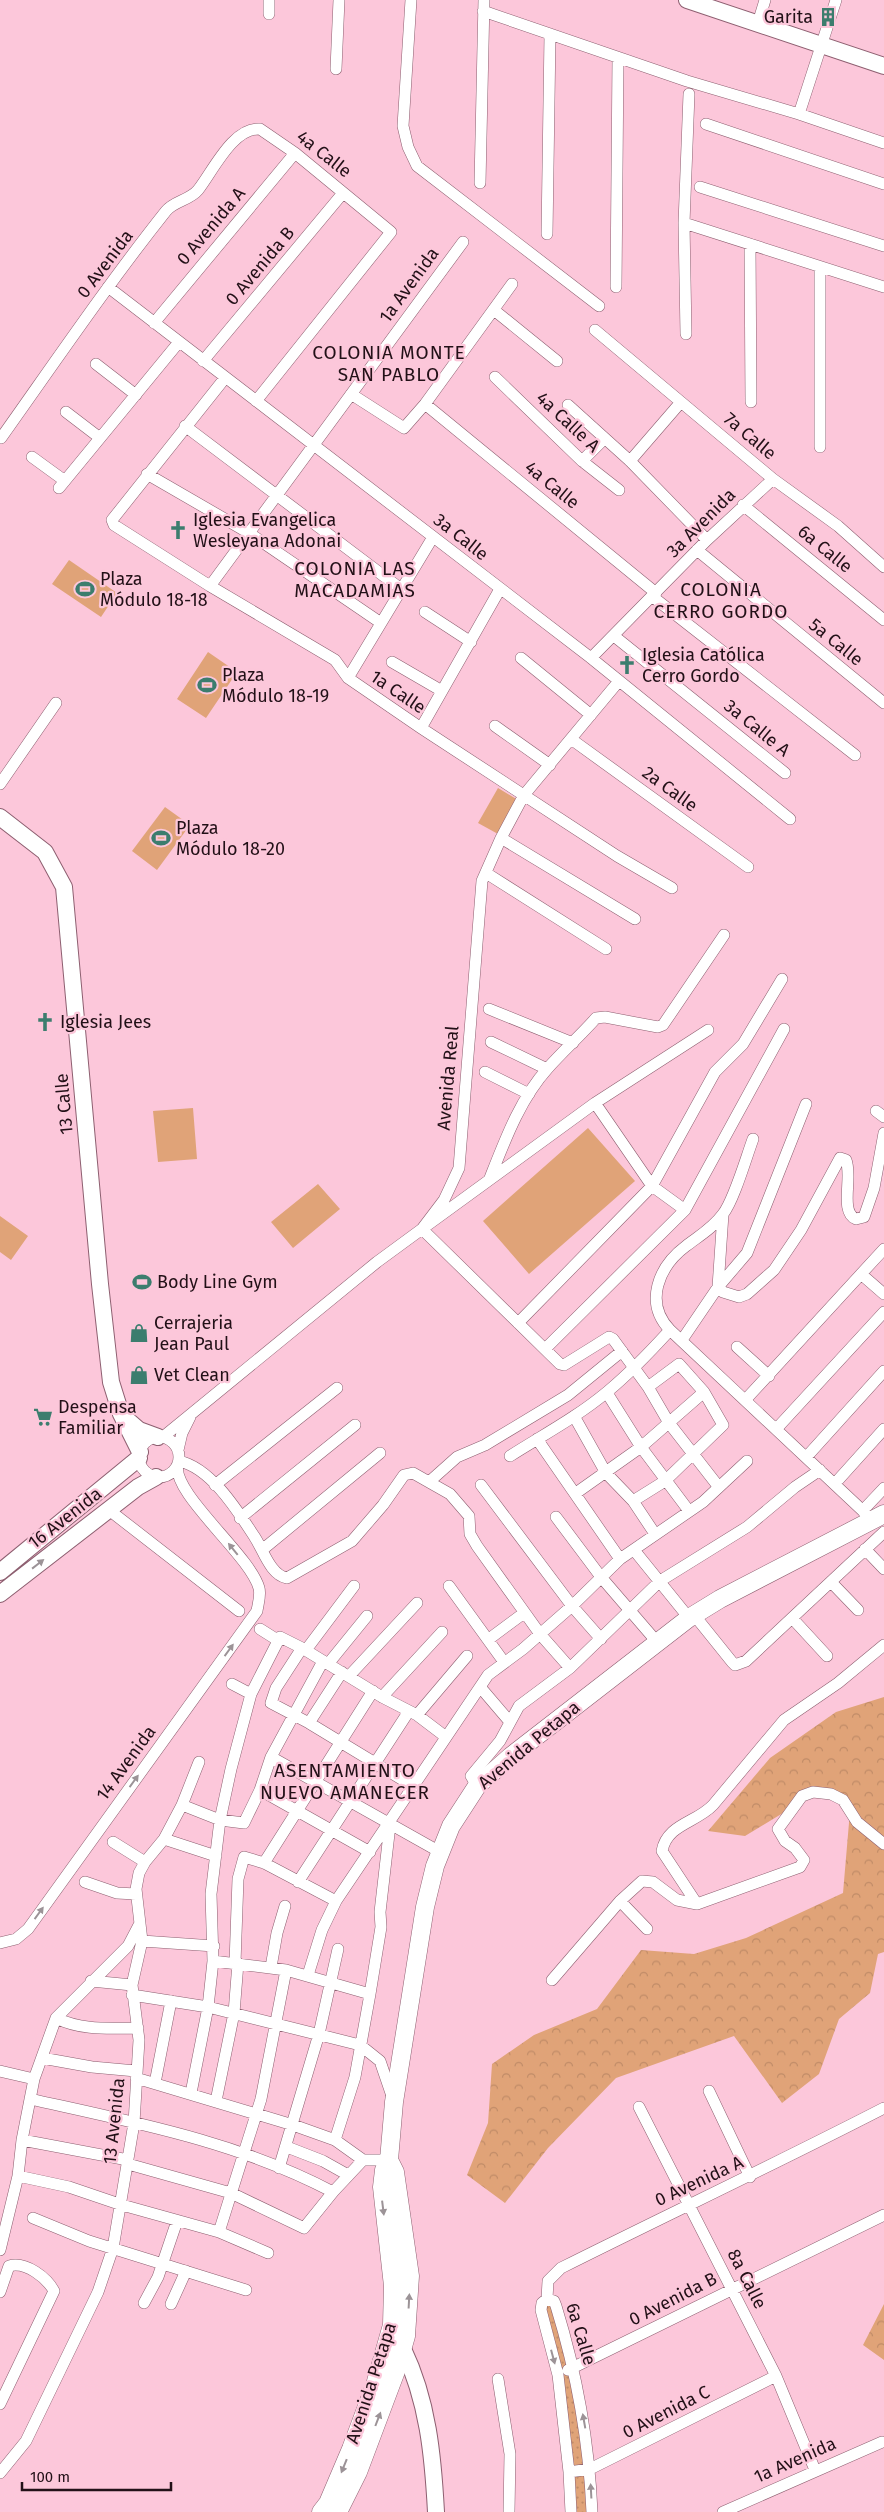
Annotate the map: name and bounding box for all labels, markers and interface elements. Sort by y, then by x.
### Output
place label: Garita [764,6,813,28]
building icon: Garita [817,6,839,28]
street label: 4a Calle [292,126,356,182]
street label: 0 Avenida A [172,182,250,269]
street label: 0 Avenida B [221,222,299,310]
street label: 0 Avenida [72,225,138,303]
street label: 1a Avenida [374,243,444,327]
district label: COLONIA MONTE SAN PABLO [312,341,466,386]
street label: 4a Calle A [532,387,605,457]
street label: 7a Calle [719,408,781,464]
street label: 4a Calle [520,456,584,514]
street label: 3a Avenida [662,484,740,562]
place label: Iglesia Evangelica Wesleyana Adonai [193,509,341,552]
street label: 3a Calle [429,509,493,565]
church icon: Iglesia Evangelica Wesleyana Adonai [167,519,189,541]
street label: 6a Calle [793,520,857,578]
district label: COLONIA LAS MACADAMIAS [294,557,416,602]
place label: Plaza Módulo 18-18 [100,568,208,611]
sports icon: Plaza Módulo 18-18 [74,578,96,600]
district label: COLONIA CERRO GORDO [654,578,788,623]
street label: 5a Calle [804,614,868,670]
place label: Iglesia Católica Cerro Gordo [642,644,765,687]
church icon: Iglesia Católica Cerro Gordo [616,654,638,676]
place label: Plaza Módulo 18-19 [222,664,329,707]
street label: 1a Calle [366,666,430,718]
sports icon: Plaza Módulo 18-19 [196,674,218,696]
street label: 3a Calle A [720,695,795,762]
street label: 2a Calle [638,762,702,816]
place label: Plaza Módulo 18-20 [176,817,285,860]
sports icon: Plaza Módulo 18-20 [150,827,172,849]
church icon: Iglesia Jees [34,1011,56,1033]
place label: Iglesia Jees [60,1011,151,1033]
street label: Avenida Real [432,1025,464,1131]
street label: 13 Calle [50,1072,78,1136]
sports icon: Body Line Gym [131,1271,153,1293]
place label: Body Line Gym [157,1271,278,1293]
place label: Cerrajeria Jean Paul [154,1312,233,1355]
shop icon: Cerrajeria Jean Paul [128,1322,150,1344]
shop icon: Vet Clean [128,1364,150,1386]
place label: Vet Clean [154,1364,230,1386]
place label: Despensa Familiar [58,1396,137,1439]
supermarket icon: Despensa Familiar [32,1406,54,1428]
street label: 16 Avenida [24,1482,106,1554]
one-way arrow [228,1543,239,1556]
one-way arrow [31,1559,44,1570]
one-way arrow [224,1643,234,1657]
street label: Avenida Petapa [474,1696,584,1794]
street label: 14 Avenida [91,1721,161,1805]
district label: ASENTAMIENTO NUEVO AMANECER [260,1759,430,1804]
one-way arrow [129,1775,139,1788]
one-way arrow [34,1906,44,1920]
street label: 13 Avenida [99,2077,129,2165]
street label: 0 Avenida A [651,2151,747,2211]
one-way arrow [379,2200,387,2216]
street label: 8a Calle [723,2245,771,2313]
street label: 0 Avenida B [625,2267,721,2331]
one-way arrow [406,2293,414,2309]
street label: 6a Calle [561,2300,601,2368]
street label: Avenida Petapa [341,2320,401,2446]
one-way arrow [549,2349,557,2364]
street label: 0 Avenida C [619,2381,713,2443]
one-way arrow [374,2411,382,2426]
one-way arrow [579,2413,587,2429]
street label: 1a Avenida [751,2432,839,2488]
one-way arrow [339,2459,347,2473]
scale bar [22,2460,171,2492]
text: 100 m [30,2468,70,2486]
one-way arrow [587,2482,595,2498]

